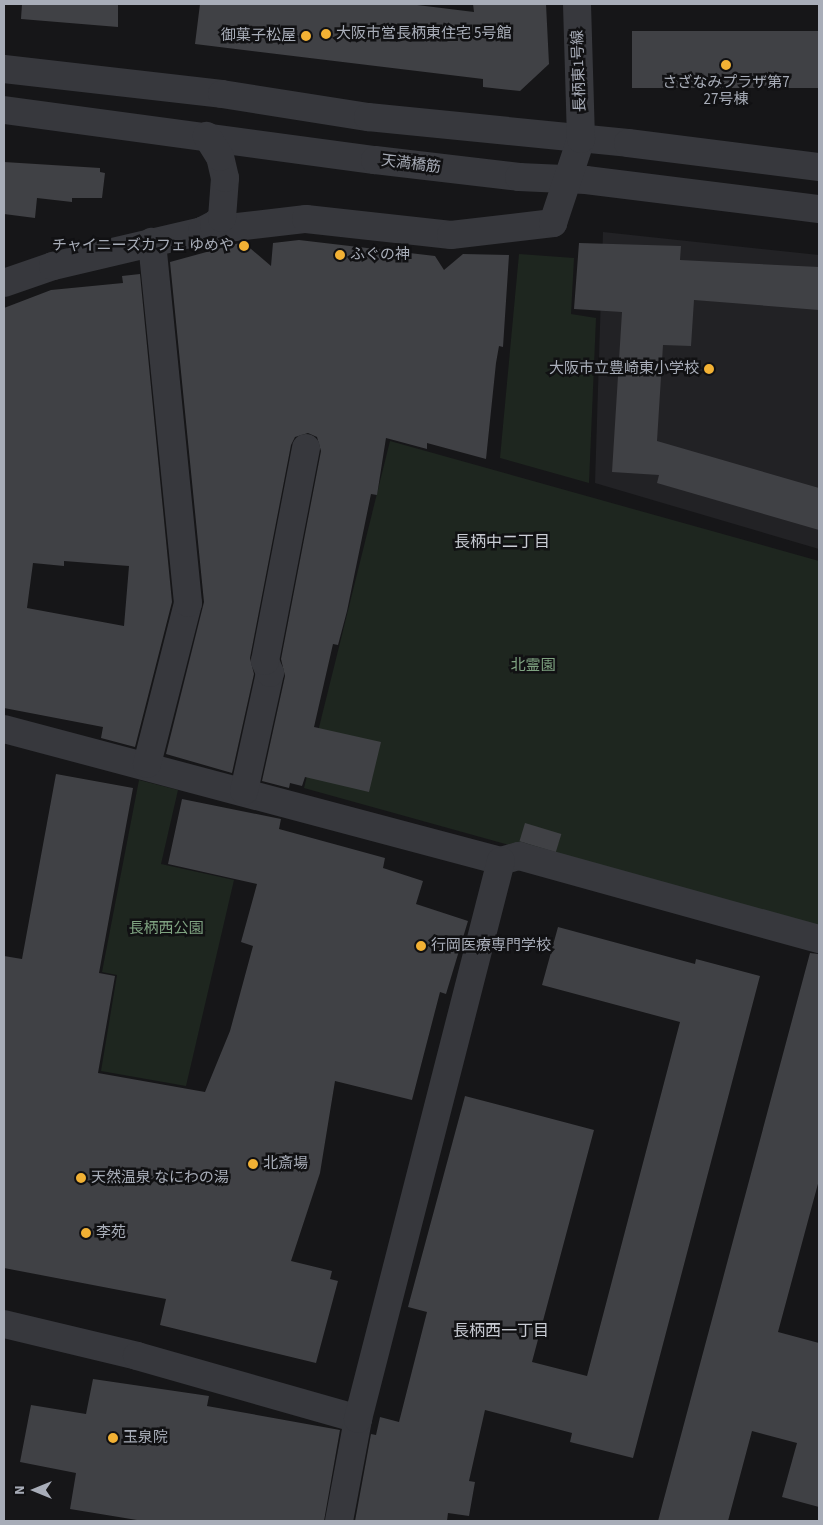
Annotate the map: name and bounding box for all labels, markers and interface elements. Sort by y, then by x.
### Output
place label: 大阪市営長柄東住宅 5号館 [336,25,511,43]
place label: 御菓子松屋 [221,27,296,45]
marker: 大阪市営長柄東住宅 5号館 [320,28,332,40]
street label: 長柄東1号線 [569,29,589,113]
marker: 御菓子松屋 [300,30,312,42]
marker: さざなみプラザ第7 27号棟 [720,59,732,71]
place label: さざなみプラザ第7 27号棟 [662,73,790,108]
street label: 天満橋筋 [380,151,442,177]
place label: チャイニーズカフェ ゆめや [51,237,234,255]
marker: チャイニーズカフェ ゆめや [238,240,250,252]
place label: ふぐの神 [350,246,410,264]
marker: ふぐの神 [334,249,346,261]
place label: 大阪市立豊崎東小学校 [549,360,699,378]
marker: 大阪市立豊崎東小学校 [703,363,715,375]
district label: 長柄中二丁目 [454,532,550,552]
park label: 北霊園 [511,657,555,675]
park label: 長柄西公園 [129,920,203,938]
place label: 行岡医療専門学校 [431,937,551,955]
marker: 行岡医療専門学校 [415,940,427,952]
place label: 北斎場 [263,1155,308,1173]
marker: 北斎場 [247,1158,259,1170]
place label: 天然温泉 なにわの湯 [91,1169,229,1187]
marker: 天然温泉 なにわの湯 [75,1172,87,1184]
place label: 李苑 [96,1224,126,1242]
marker: 李苑 [80,1227,92,1239]
district label: 長柄西一丁目 [453,1321,549,1341]
place label: 玉泉院 [123,1429,168,1447]
marker: 玉泉院 [107,1432,119,1444]
north arrow [10,1465,60,1515]
text: N [10,1485,30,1495]

